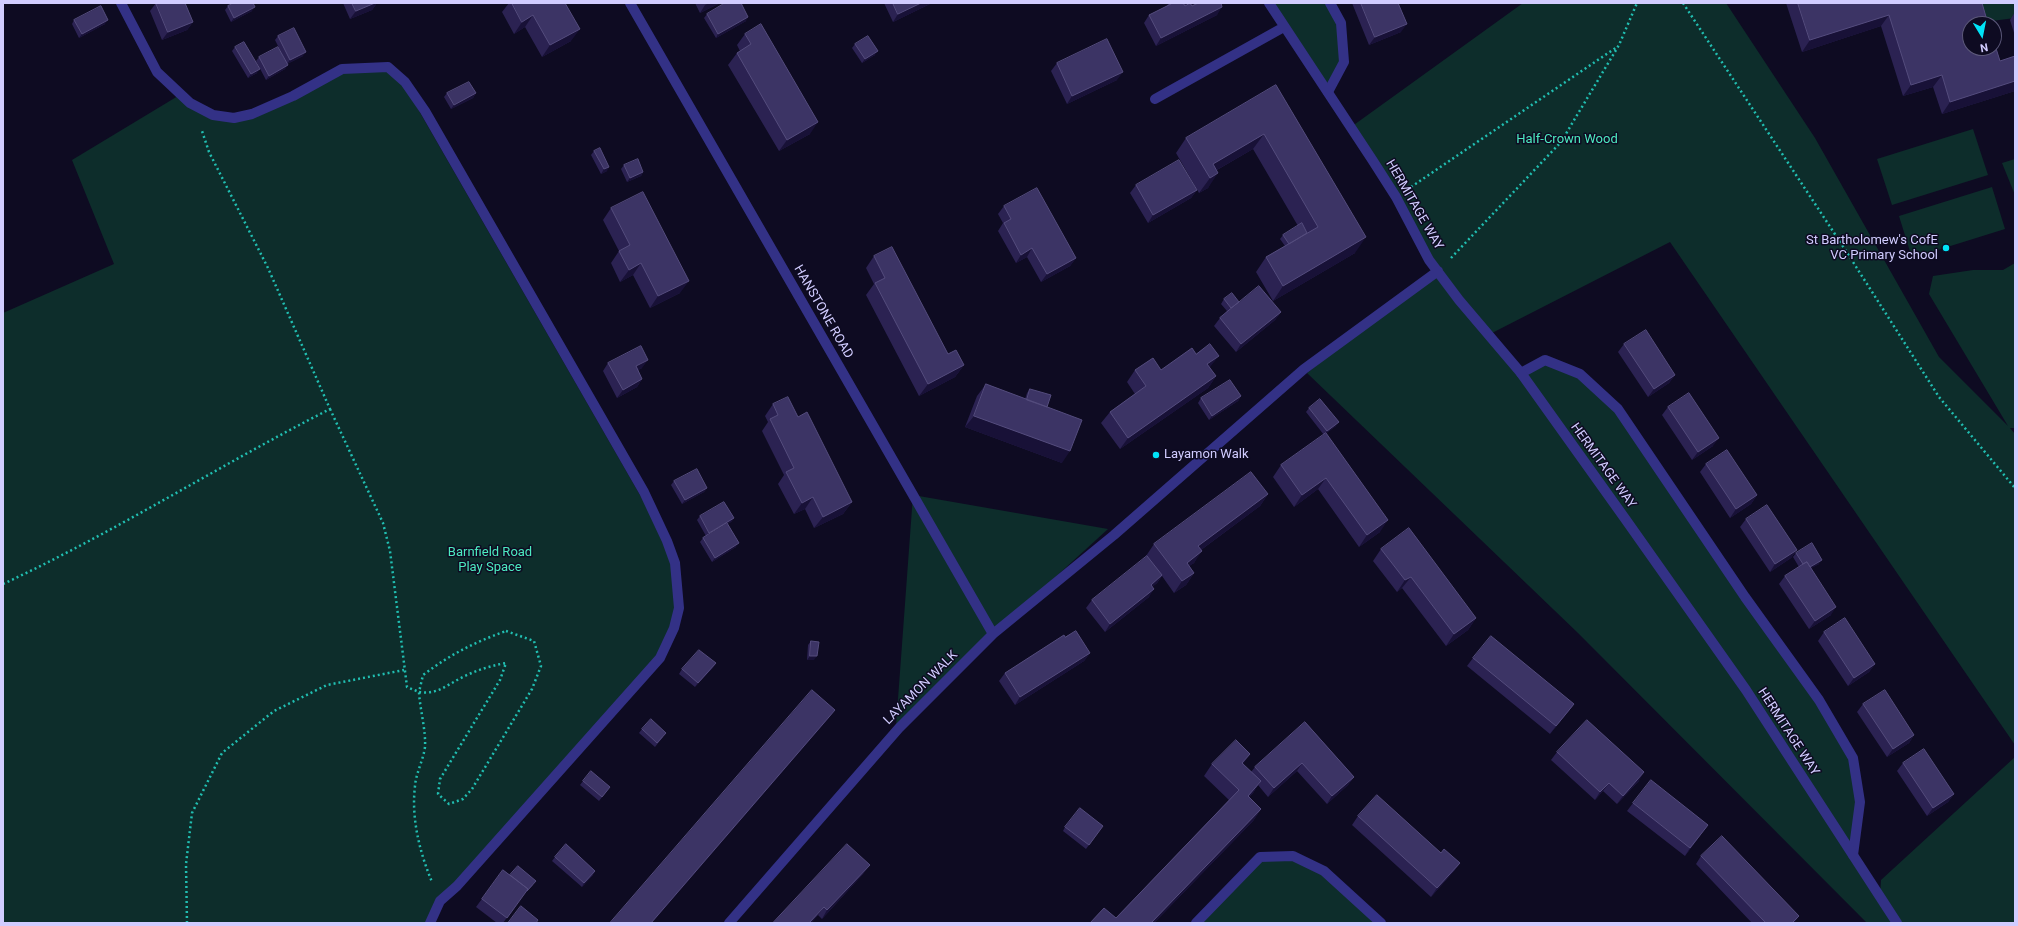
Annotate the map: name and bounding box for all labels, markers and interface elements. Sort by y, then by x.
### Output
north arrow [1962,16,2002,56]
text: N [1979,40,1989,54]
park label: Half-Crown Wood [1516,132,1618,148]
street label: HERMITAGE WAY [1382,157,1446,253]
place label: St Bartholomew's CofE VC Primary School [1806,233,1938,264]
marker: St Bartholomew's CofE VC Primary School [1941,243,1951,253]
street label: HANSTONE ROAD [790,263,856,361]
street label: HERMITAGE WAY [1567,420,1639,512]
place label: Layamon Walk [1164,447,1248,463]
marker: Layamon Walk [1151,450,1161,460]
park label: Barnfield Road Play Space [448,545,532,576]
street label: LAYAMON WALK [881,648,961,728]
street label: HERMITAGE WAY [1754,685,1822,779]

